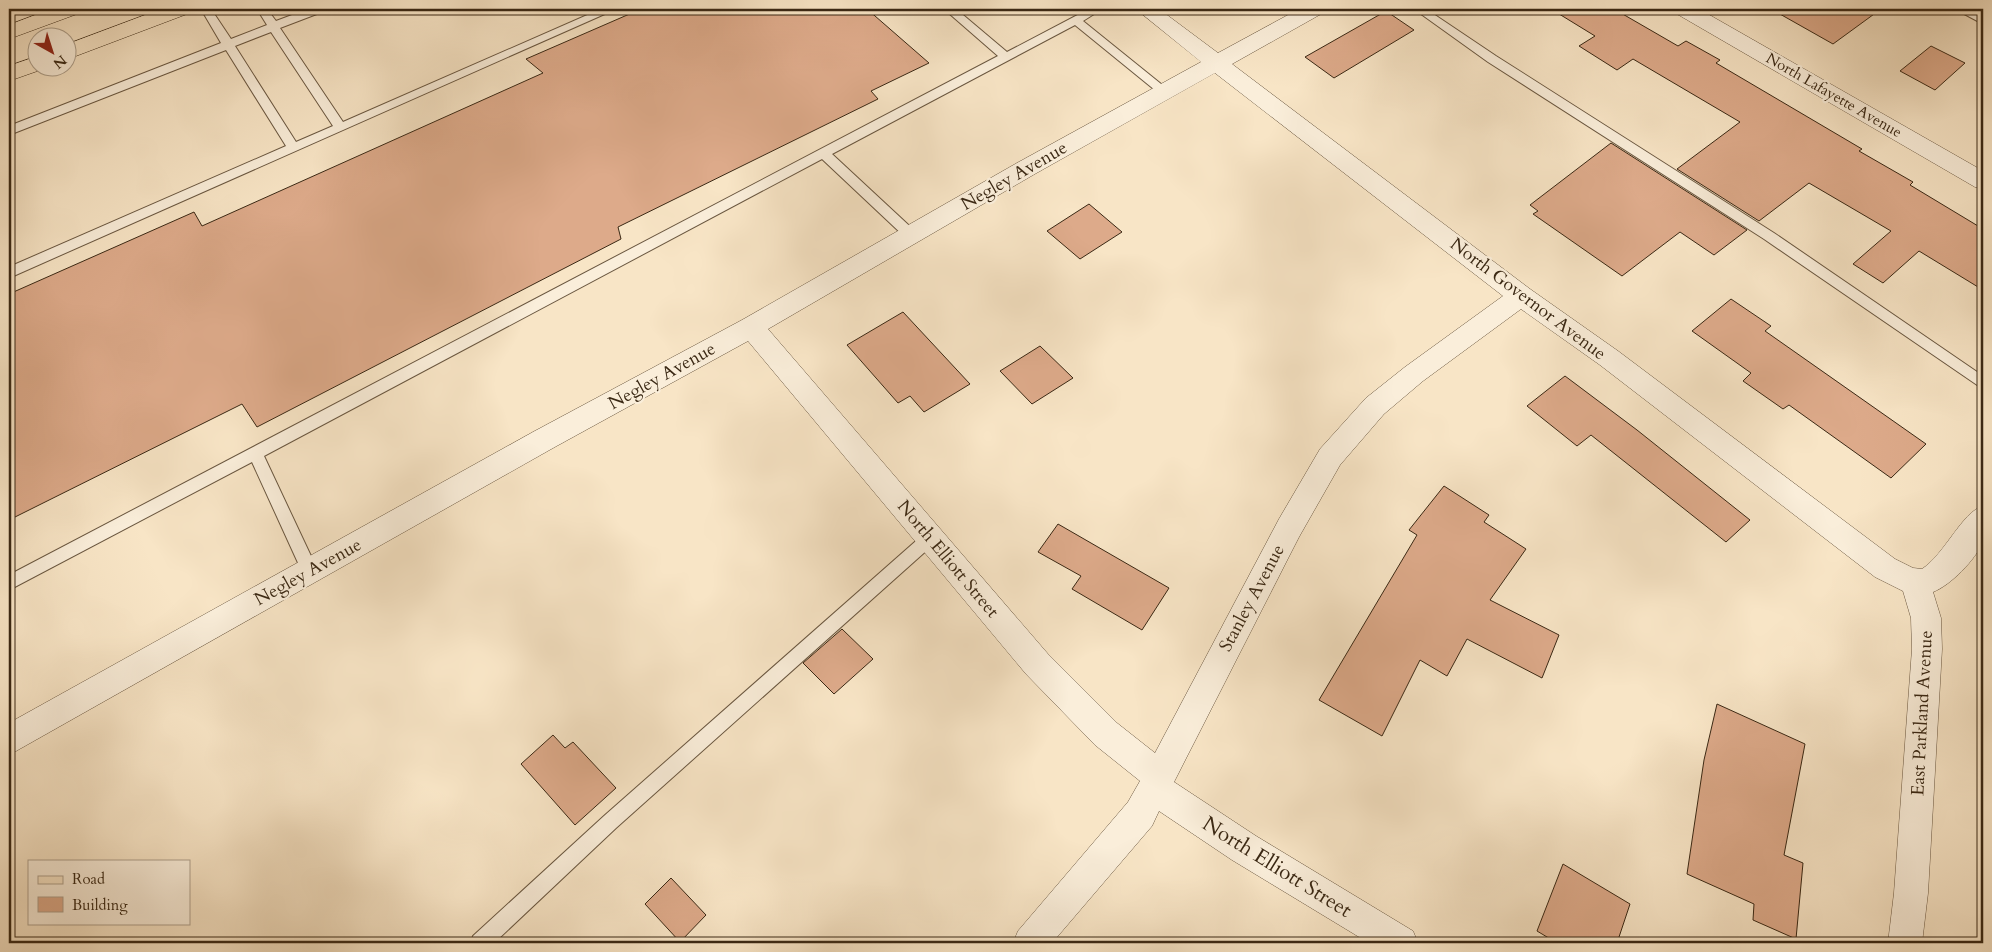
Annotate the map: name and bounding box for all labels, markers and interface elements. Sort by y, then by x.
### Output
north arrow [28,28,78,78]
street label: North Lafayette Avenue [1762,48,1906,142]
text: N [49,51,71,73]
street label: Negley Avenue [956,135,1072,217]
street label: North Governor Avenue [1445,232,1611,366]
street label: Negley Avenue [604,336,720,416]
street label: North Elliott Street [891,495,1005,623]
street label: Negley Avenue [250,532,366,612]
street label: Stanley Avenue [1213,540,1291,656]
street label: East Parkland Avenue [1905,630,1939,796]
street label: North Elliott Street [1197,809,1358,925]
legend [28,860,190,924]
text: Road [72,869,105,889]
text: Building [72,895,128,915]

